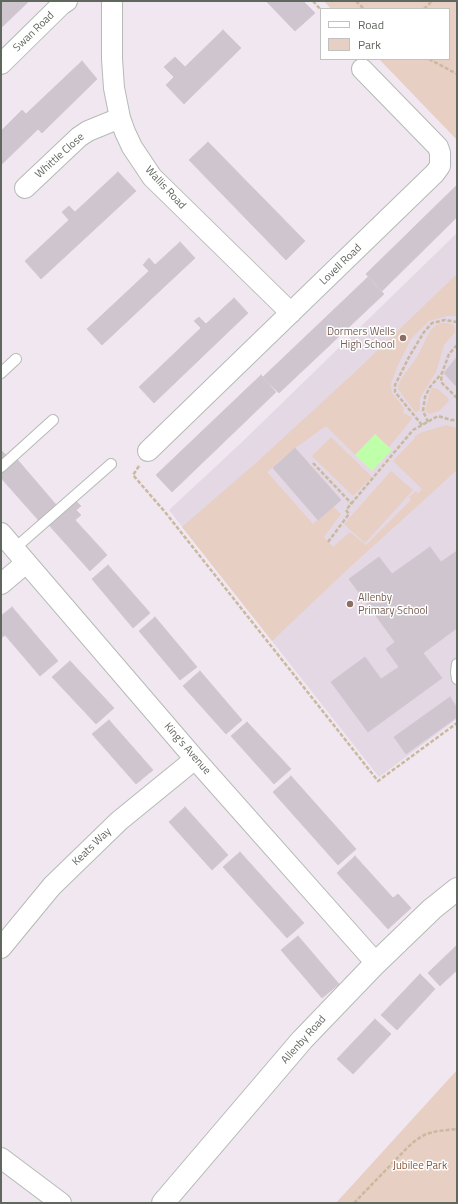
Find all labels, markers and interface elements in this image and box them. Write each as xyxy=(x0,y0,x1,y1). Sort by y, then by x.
legend xyxy=(320,8,450,60)
street label: Swan Road xyxy=(11,9,57,55)
text: Road xyxy=(358,15,384,34)
text: Park xyxy=(358,35,381,54)
street label: Whittle Close xyxy=(33,131,87,181)
street label: Wallis Road xyxy=(142,164,188,212)
street label: Lovell Road xyxy=(317,242,365,288)
place label: Dormers Wells High School xyxy=(327,325,395,351)
marker: Dormers Wells High School xyxy=(398,333,408,343)
place label: Allenby Primary School xyxy=(358,591,428,617)
marker: Allenby Primary School xyxy=(345,599,355,609)
street label: King's Avenue xyxy=(161,720,213,778)
street label: Keats Way xyxy=(70,825,114,869)
street label: Allenby Road xyxy=(279,1013,329,1067)
park label: Jubilee Park xyxy=(393,1159,447,1173)

